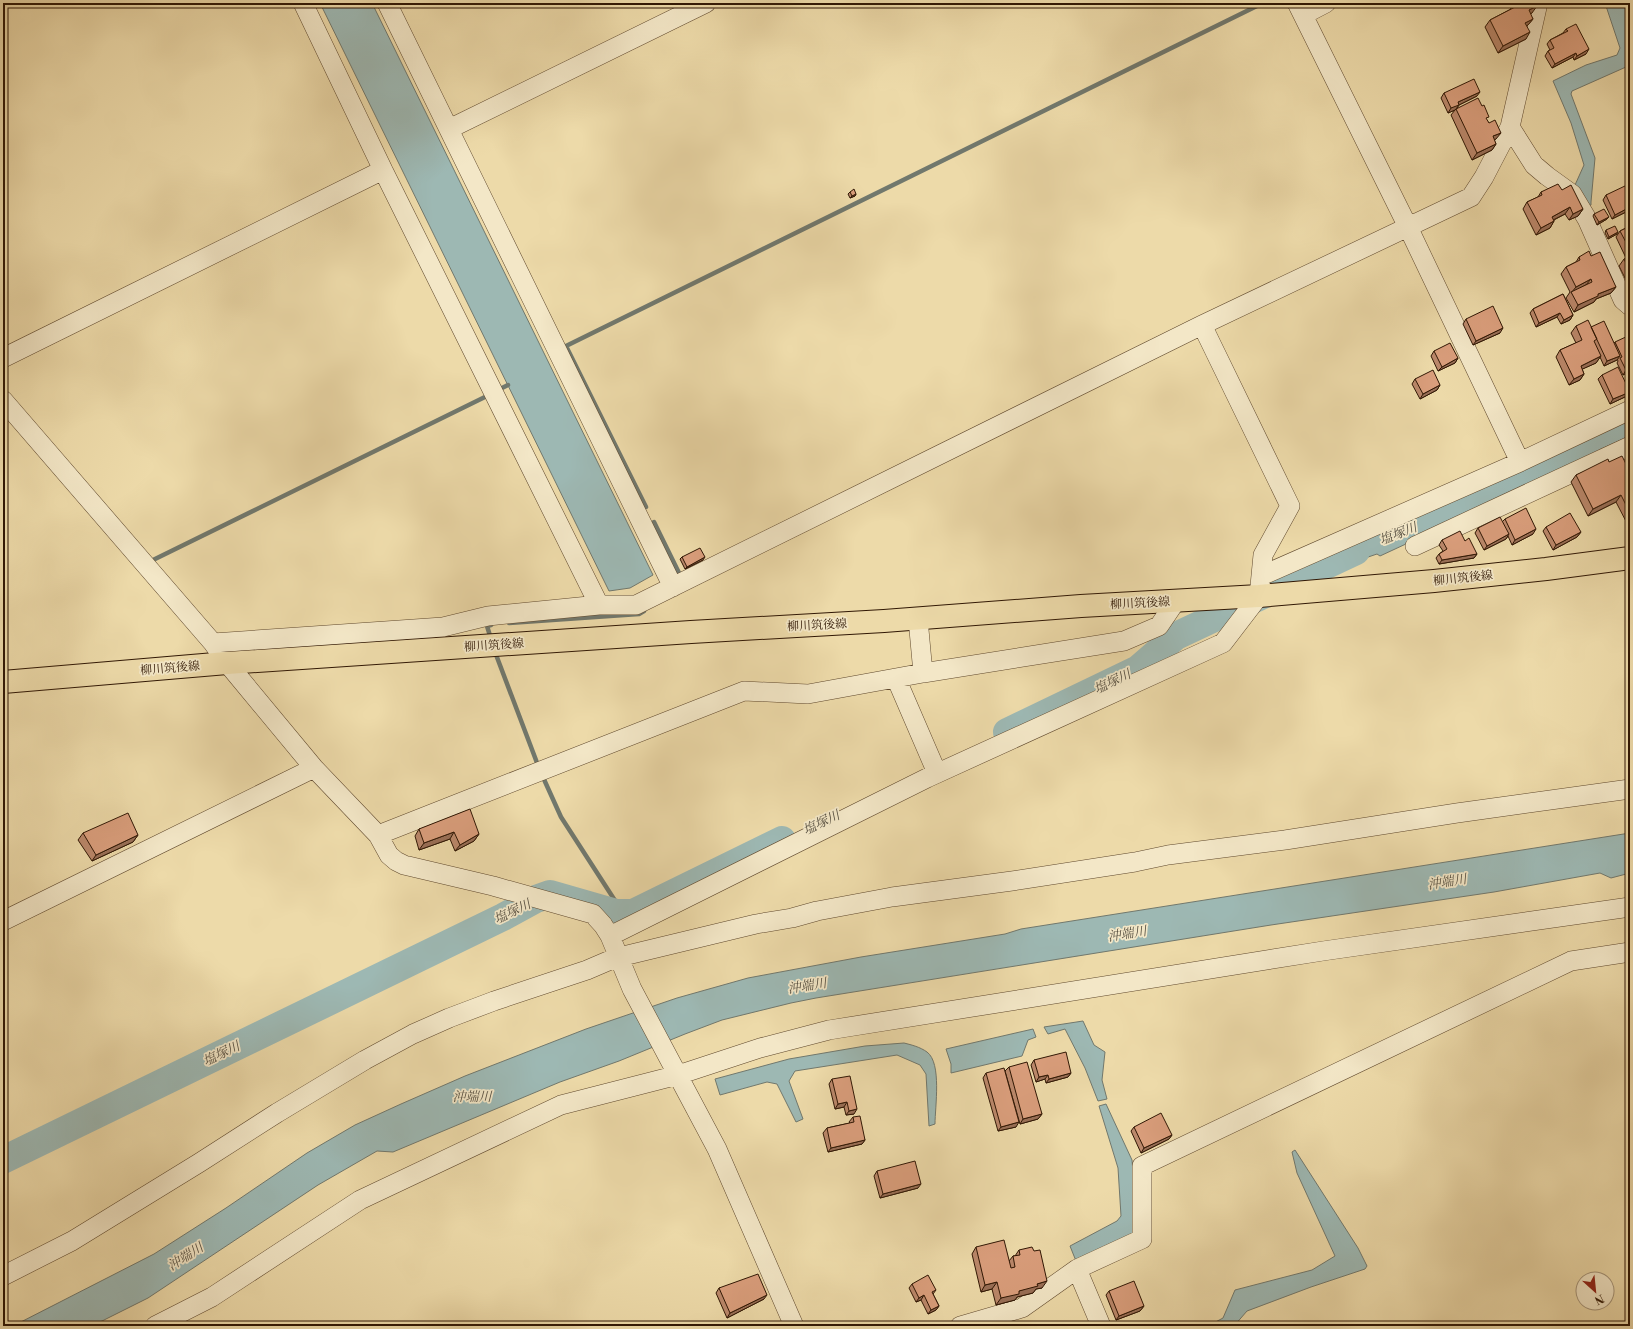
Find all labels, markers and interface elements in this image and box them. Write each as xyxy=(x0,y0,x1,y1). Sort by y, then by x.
water label: 塩塚川 xyxy=(1377,519,1421,548)
street label: 柳川筑後線 xyxy=(1432,568,1494,589)
street label: 柳川筑後線 xyxy=(1110,594,1170,613)
street label: 柳川筑後線 xyxy=(787,616,847,635)
street label: 柳川筑後線 xyxy=(464,636,524,655)
street label: 柳川筑後線 xyxy=(139,658,201,679)
water label: 塩塚川 xyxy=(1091,665,1135,698)
water label: 塩塚川 xyxy=(800,806,844,839)
water label: 沖端川 xyxy=(1427,871,1470,893)
water label: 塩塚川 xyxy=(491,895,535,928)
water label: 沖端川 xyxy=(1107,923,1150,945)
water label: 沖端川 xyxy=(787,975,830,997)
water label: 塩塚川 xyxy=(200,1037,244,1070)
water label: 沖端川 xyxy=(452,1089,493,1105)
water label: 沖端川 xyxy=(165,1238,208,1274)
north arrow xyxy=(1575,1271,1615,1311)
text: N xyxy=(1592,1291,1606,1307)

